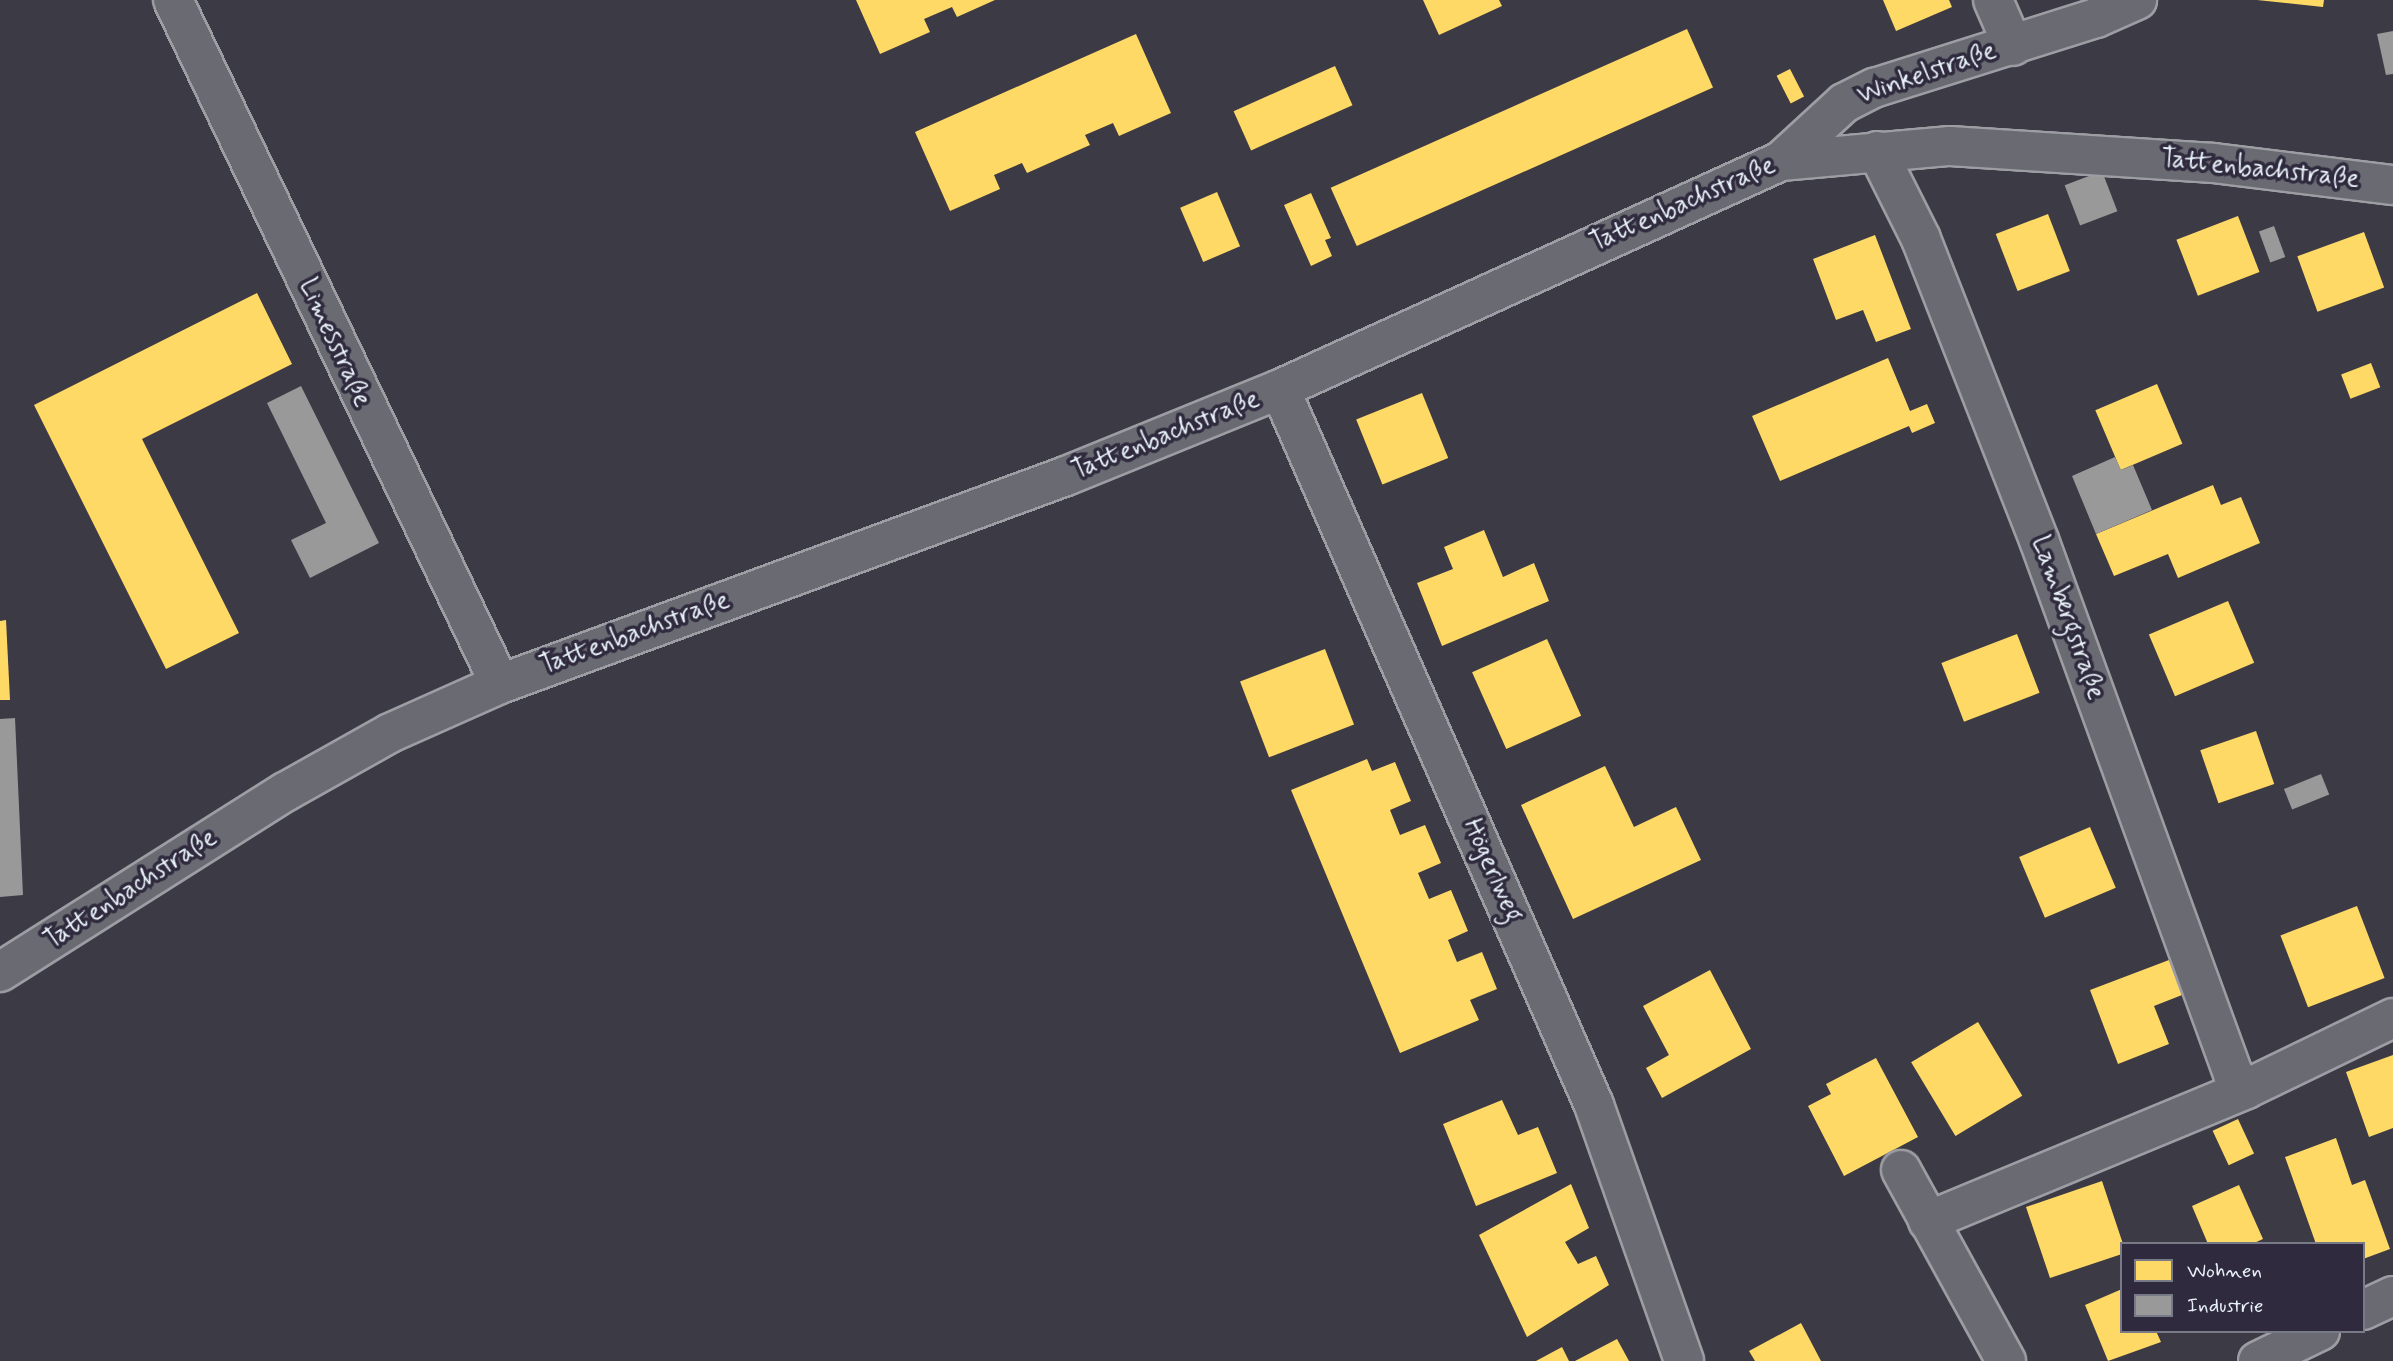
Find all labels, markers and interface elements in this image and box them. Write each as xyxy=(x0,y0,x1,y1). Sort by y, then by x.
street label: Winkelstraße xyxy=(1854,36,2000,112)
street label: Tattenbachstraße xyxy=(2159,144,2361,196)
street label: Tattenbachstraße xyxy=(1586,150,1780,260)
street label: Limesstraße xyxy=(291,274,377,412)
street label: Tattenbachstraße xyxy=(1068,384,1264,488)
street label: Lambergstraße xyxy=(2023,532,2111,704)
street label: Tattenbachstraße xyxy=(536,585,734,683)
street label: Högerlweg xyxy=(1455,814,1529,928)
street label: Tattenbachstraße xyxy=(39,823,223,957)
legend xyxy=(2120,1242,2365,1333)
text: Wohnen xyxy=(2187,1257,2262,1285)
text: Industrie xyxy=(2187,1292,2263,1320)

